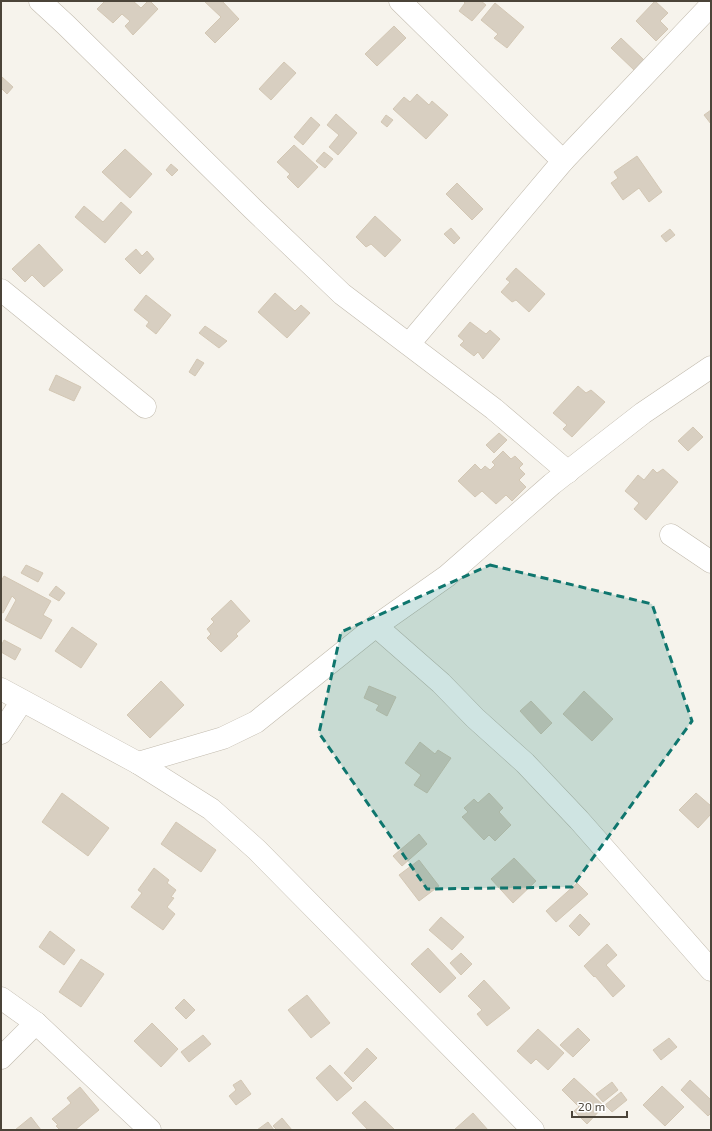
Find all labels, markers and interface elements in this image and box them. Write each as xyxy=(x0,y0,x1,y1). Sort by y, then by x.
scale bar xyxy=(572,1093,627,1119)
text: 20 m xyxy=(578,1099,605,1113)

